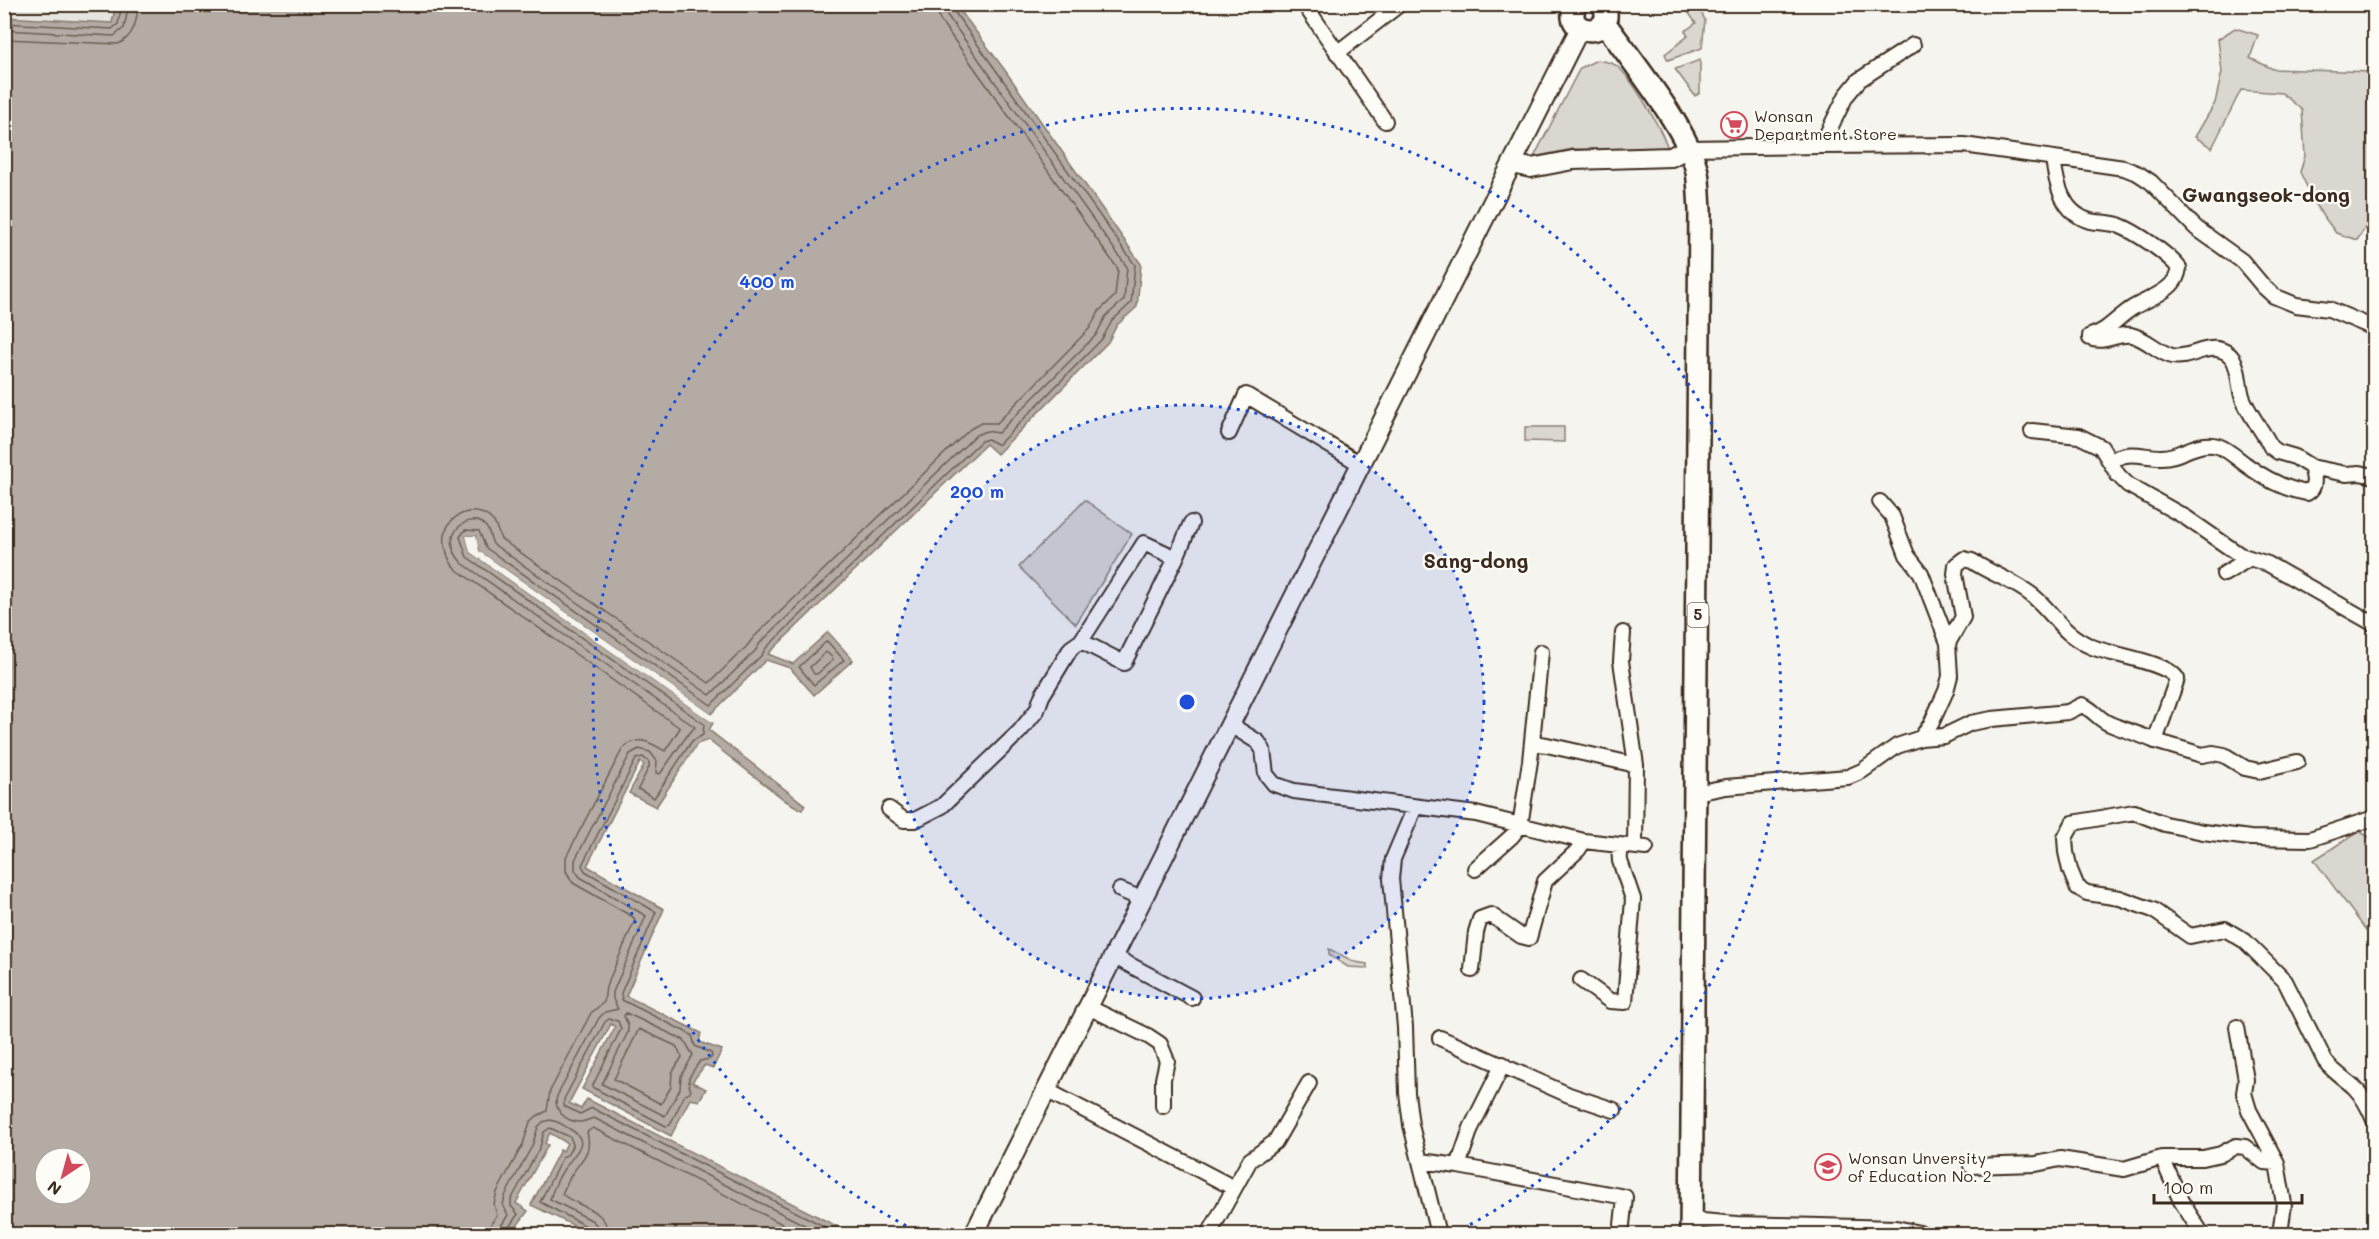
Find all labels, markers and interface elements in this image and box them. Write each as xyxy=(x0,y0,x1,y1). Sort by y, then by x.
place label: Wonsan Department Store xyxy=(1754,105,1897,144)
supermarket icon: Wonsan Department Store xyxy=(1719,110,1749,140)
district label: Gwangseok-dong xyxy=(2182,181,2350,207)
text: 400 m xyxy=(739,269,795,293)
text: 200 m xyxy=(950,479,1004,503)
district label: Sang-dong xyxy=(1424,547,1528,573)
road number: 5 xyxy=(1688,603,1708,627)
centre of rings xyxy=(1177,692,1197,712)
north arrow xyxy=(33,1146,93,1206)
place label: Wonsan Unversity of Education No. 2 xyxy=(1848,1147,1992,1186)
school or university icon: Wonsan Unversity of Education No. 2 xyxy=(1813,1152,1843,1182)
scale bar xyxy=(2154,1167,2302,1205)
text: 100 m xyxy=(2163,1175,2213,1199)
text: N xyxy=(43,1176,65,1201)

